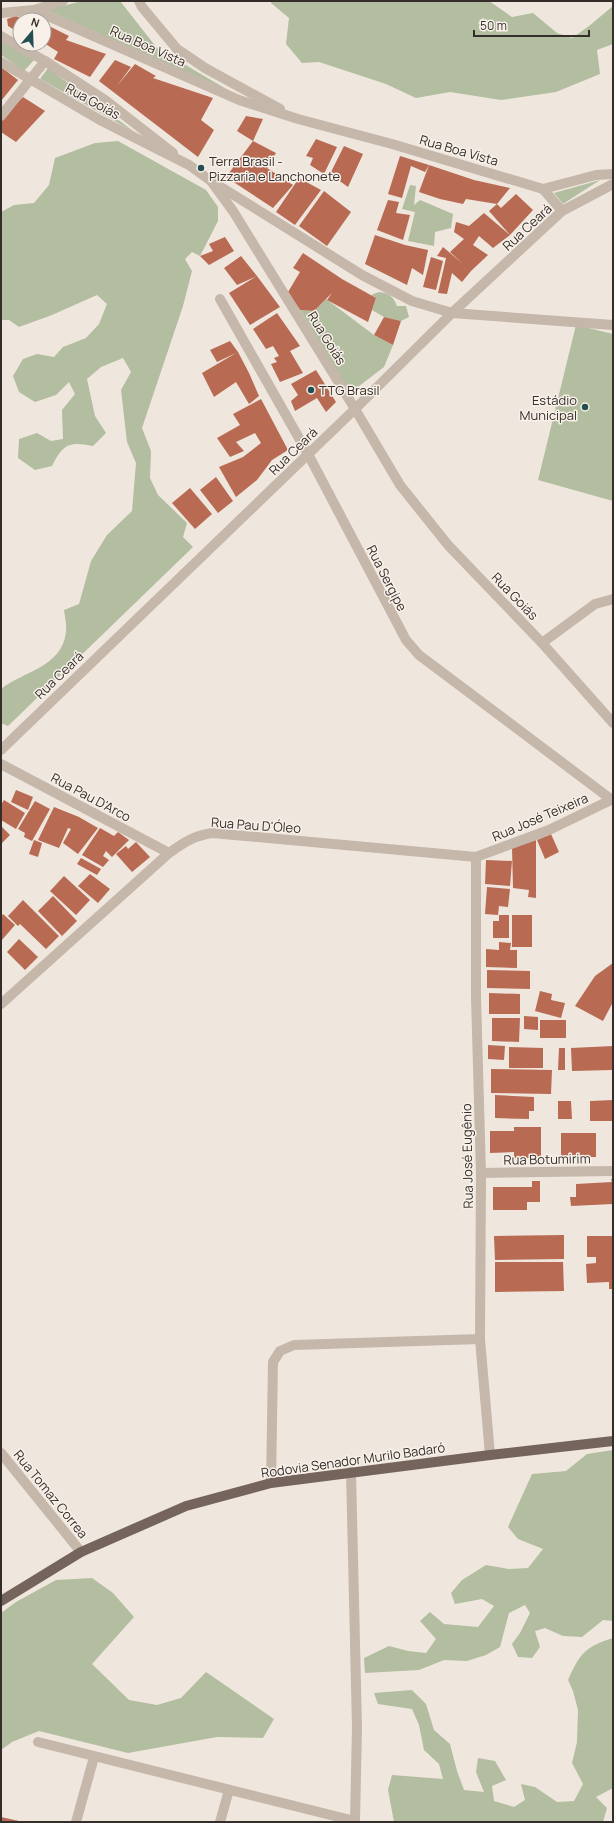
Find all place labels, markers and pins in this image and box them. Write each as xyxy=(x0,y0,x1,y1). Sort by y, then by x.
place label: Terra Brasil - Pizzaria e Lanchonete xyxy=(209,152,341,185)
marker: Terra Brasil - Pizzaria e Lanchonete xyxy=(196,163,206,173)
place label: TTG Brasil xyxy=(319,381,380,399)
marker: TTG Brasil xyxy=(306,385,316,395)
place label: Estádio Municipal xyxy=(520,391,577,424)
marker: Estádio Municipal xyxy=(580,402,590,412)

